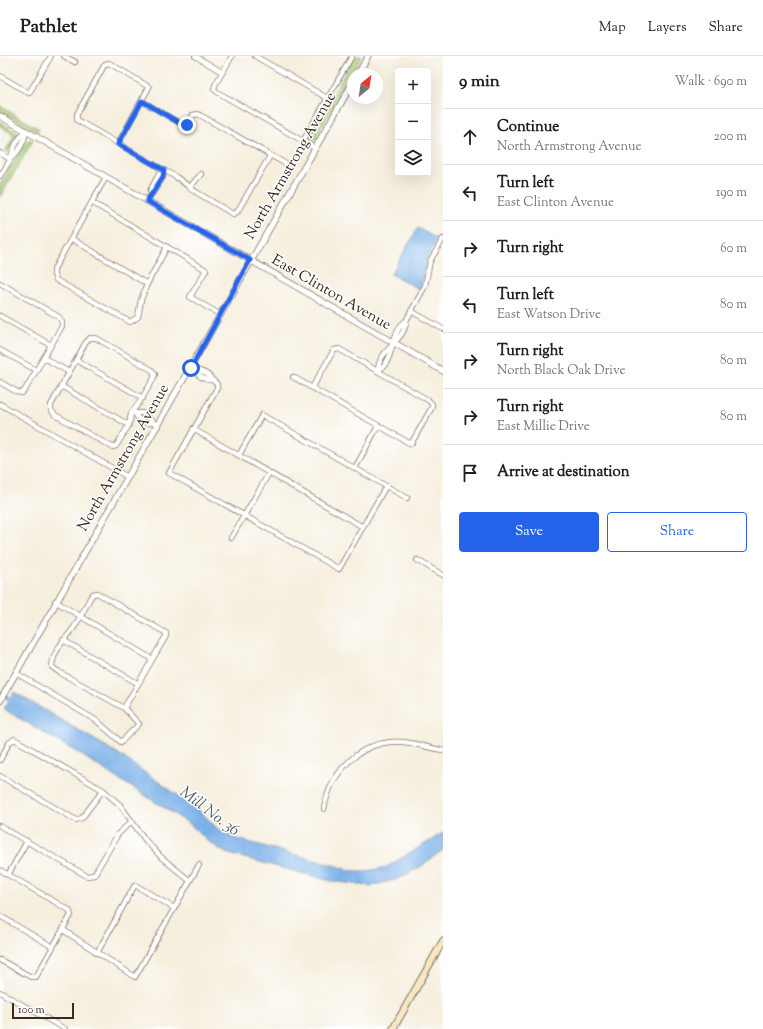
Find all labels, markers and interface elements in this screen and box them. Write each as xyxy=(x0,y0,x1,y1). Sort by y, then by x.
text: Pathlet xyxy=(20,14,77,41)
text: Map xyxy=(599,18,626,38)
text: Layers xyxy=(648,18,686,38)
text: Share xyxy=(708,18,743,38)
north arrow xyxy=(347,68,383,104)
map controls xyxy=(395,68,431,176)
button: + xyxy=(395,68,431,104)
text: 9 min xyxy=(459,70,500,94)
text: Walk · 690 m xyxy=(674,73,747,91)
street label: North Armstrong Avenue xyxy=(240,89,342,243)
button: − xyxy=(395,104,431,140)
route end xyxy=(178,116,196,134)
text: Continue xyxy=(497,117,559,138)
icon: ahead xyxy=(459,126,481,148)
text: 200 m xyxy=(714,128,747,146)
text: North Armstrong Avenue xyxy=(497,138,642,156)
button: layers xyxy=(395,140,431,176)
text: Turn left xyxy=(497,173,554,194)
icon: left xyxy=(459,182,481,204)
text: 190 m xyxy=(716,184,747,202)
text: East Clinton Avenue xyxy=(497,194,614,212)
icon: right xyxy=(459,238,481,260)
text: Turn right xyxy=(497,238,563,259)
text: 60 m xyxy=(720,240,747,258)
street label: East Clinton Avenue xyxy=(267,250,395,336)
text: Turn left xyxy=(497,285,554,306)
icon: left xyxy=(459,294,481,316)
text: 80 m xyxy=(720,296,747,314)
text: East Watson Drive xyxy=(497,306,601,324)
text: Turn right xyxy=(497,341,563,362)
icon: right xyxy=(459,350,481,372)
text: 80 m xyxy=(720,352,747,370)
route start xyxy=(182,359,200,377)
text: North Black Oak Drive xyxy=(497,362,625,380)
street label: North Armstrong Avenue xyxy=(73,381,175,535)
text: Turn right xyxy=(497,397,563,418)
icon: right xyxy=(459,406,481,428)
text: 80 m xyxy=(720,408,747,426)
text: East Millie Drive xyxy=(497,418,590,436)
icon: arrive xyxy=(459,462,481,484)
text: Arrive at destination xyxy=(497,462,630,483)
button: Save xyxy=(459,512,599,552)
button: Share xyxy=(607,512,747,552)
water label: Mill No. 36 xyxy=(174,782,244,842)
scale bar xyxy=(12,1001,74,1020)
text: 100 m xyxy=(18,1002,45,1018)

